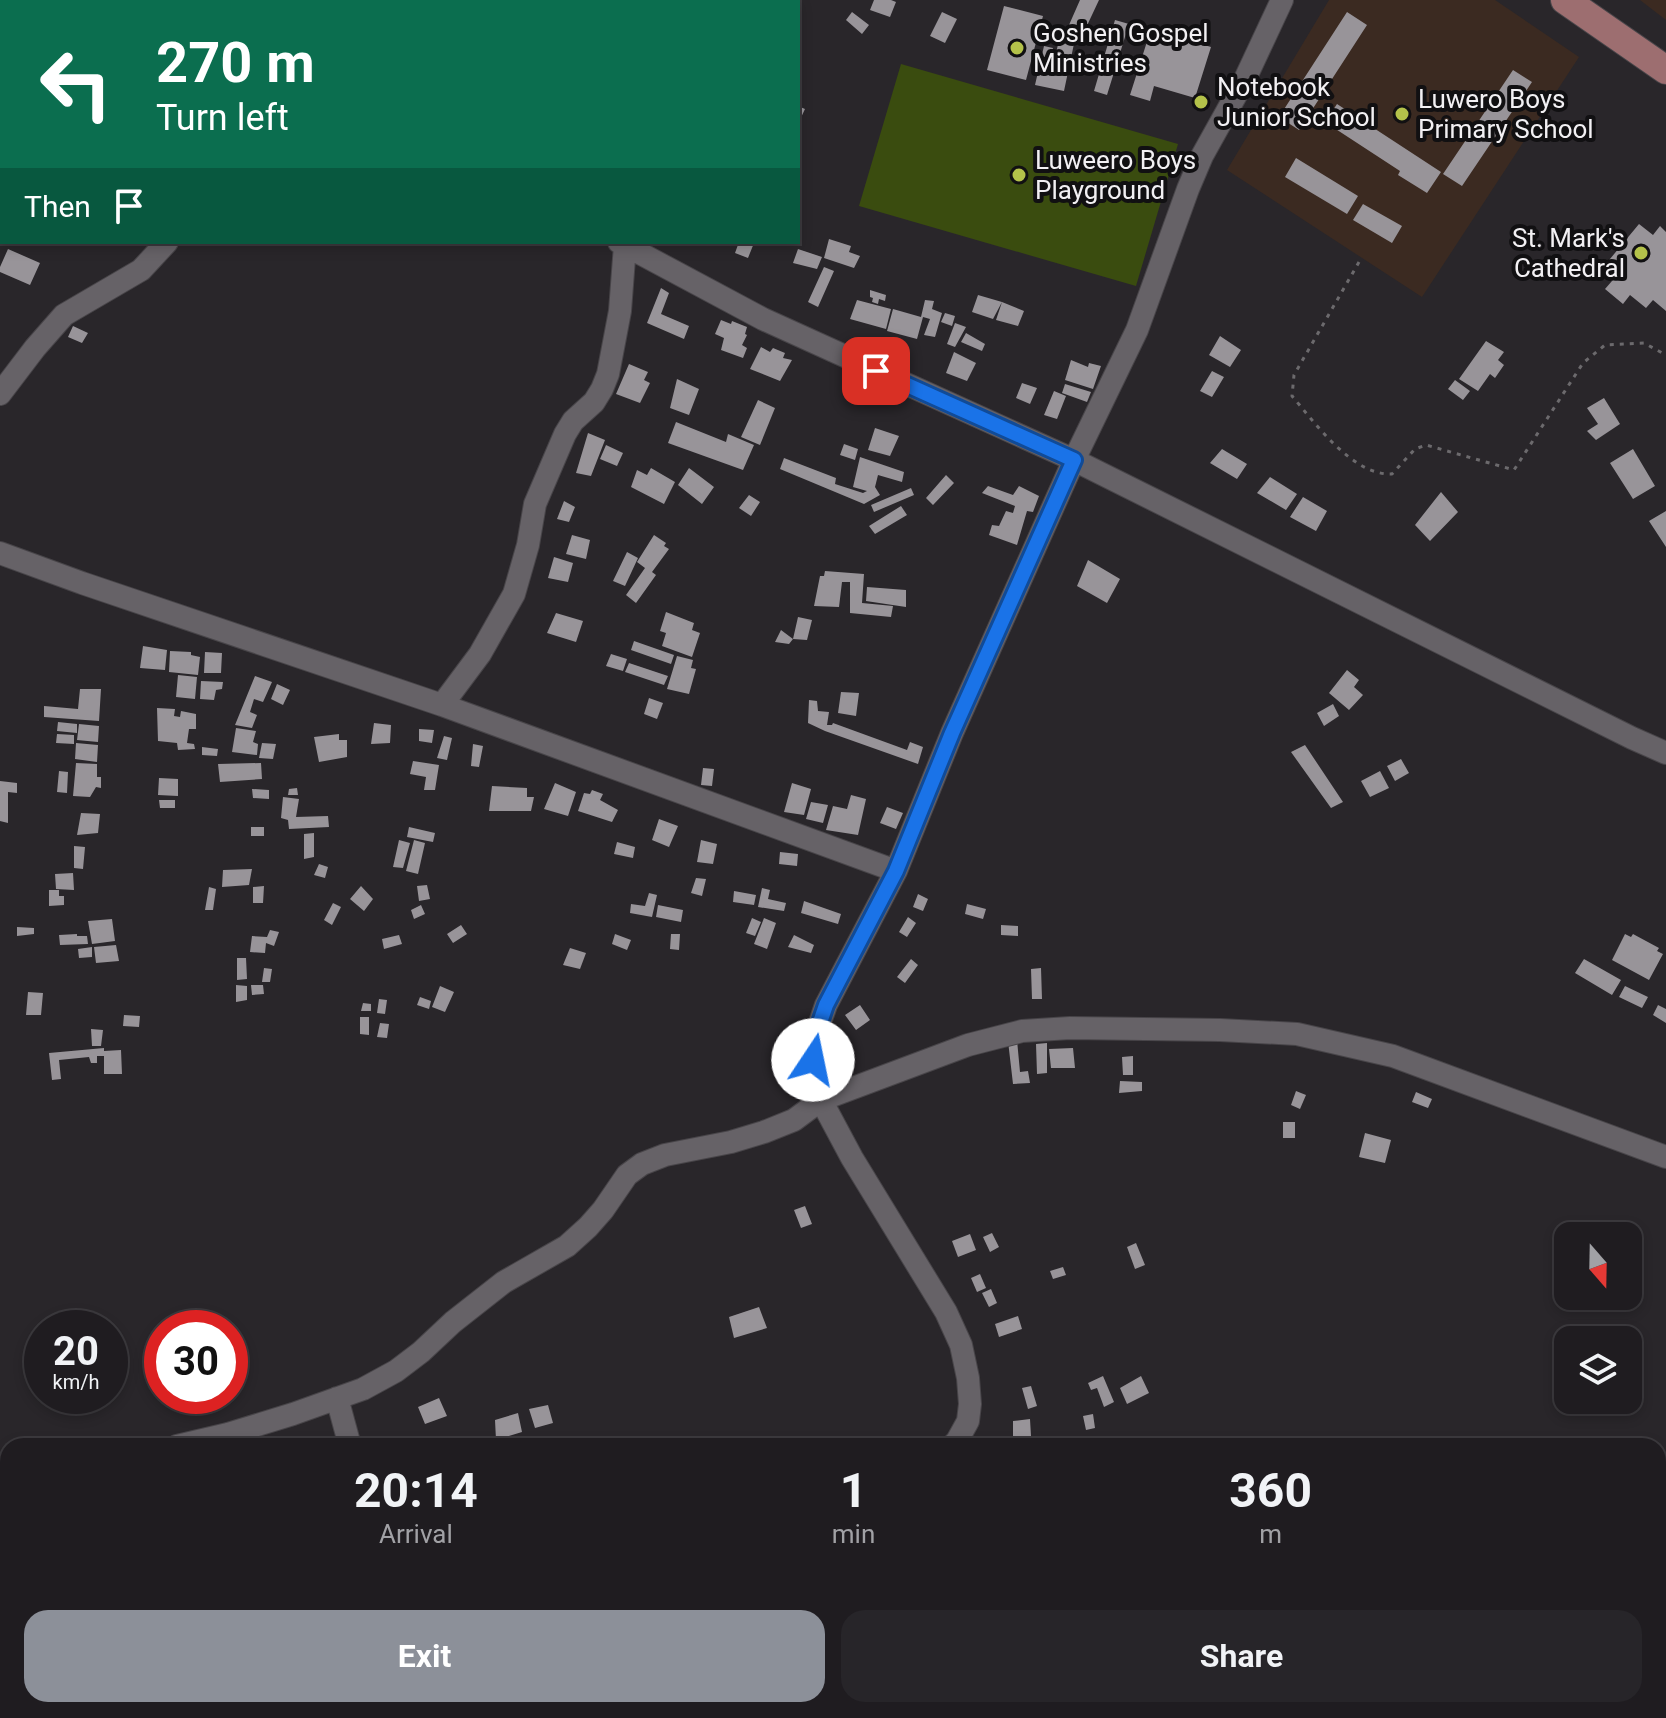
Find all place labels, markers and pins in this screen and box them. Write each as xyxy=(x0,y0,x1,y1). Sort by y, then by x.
place label: Goshen Gospel Ministries xyxy=(1033,18,1209,78)
marker: Goshen Gospel Ministries xyxy=(1008,39,1026,57)
place label: Notebook Junior School xyxy=(1217,72,1376,132)
place label: Luwero Boys Primary School xyxy=(1418,84,1594,144)
marker: Notebook Junior School xyxy=(1192,93,1210,111)
marker: Luwero Boys Primary School xyxy=(1393,105,1411,123)
place label: Luweero Boys Playground xyxy=(1035,145,1196,205)
marker: Luweero Boys Playground xyxy=(1010,166,1028,184)
place label: St. Mark's Cathedral xyxy=(1512,223,1625,283)
marker: St. Mark's Cathedral xyxy=(1632,244,1650,262)
pin xyxy=(842,337,910,405)

